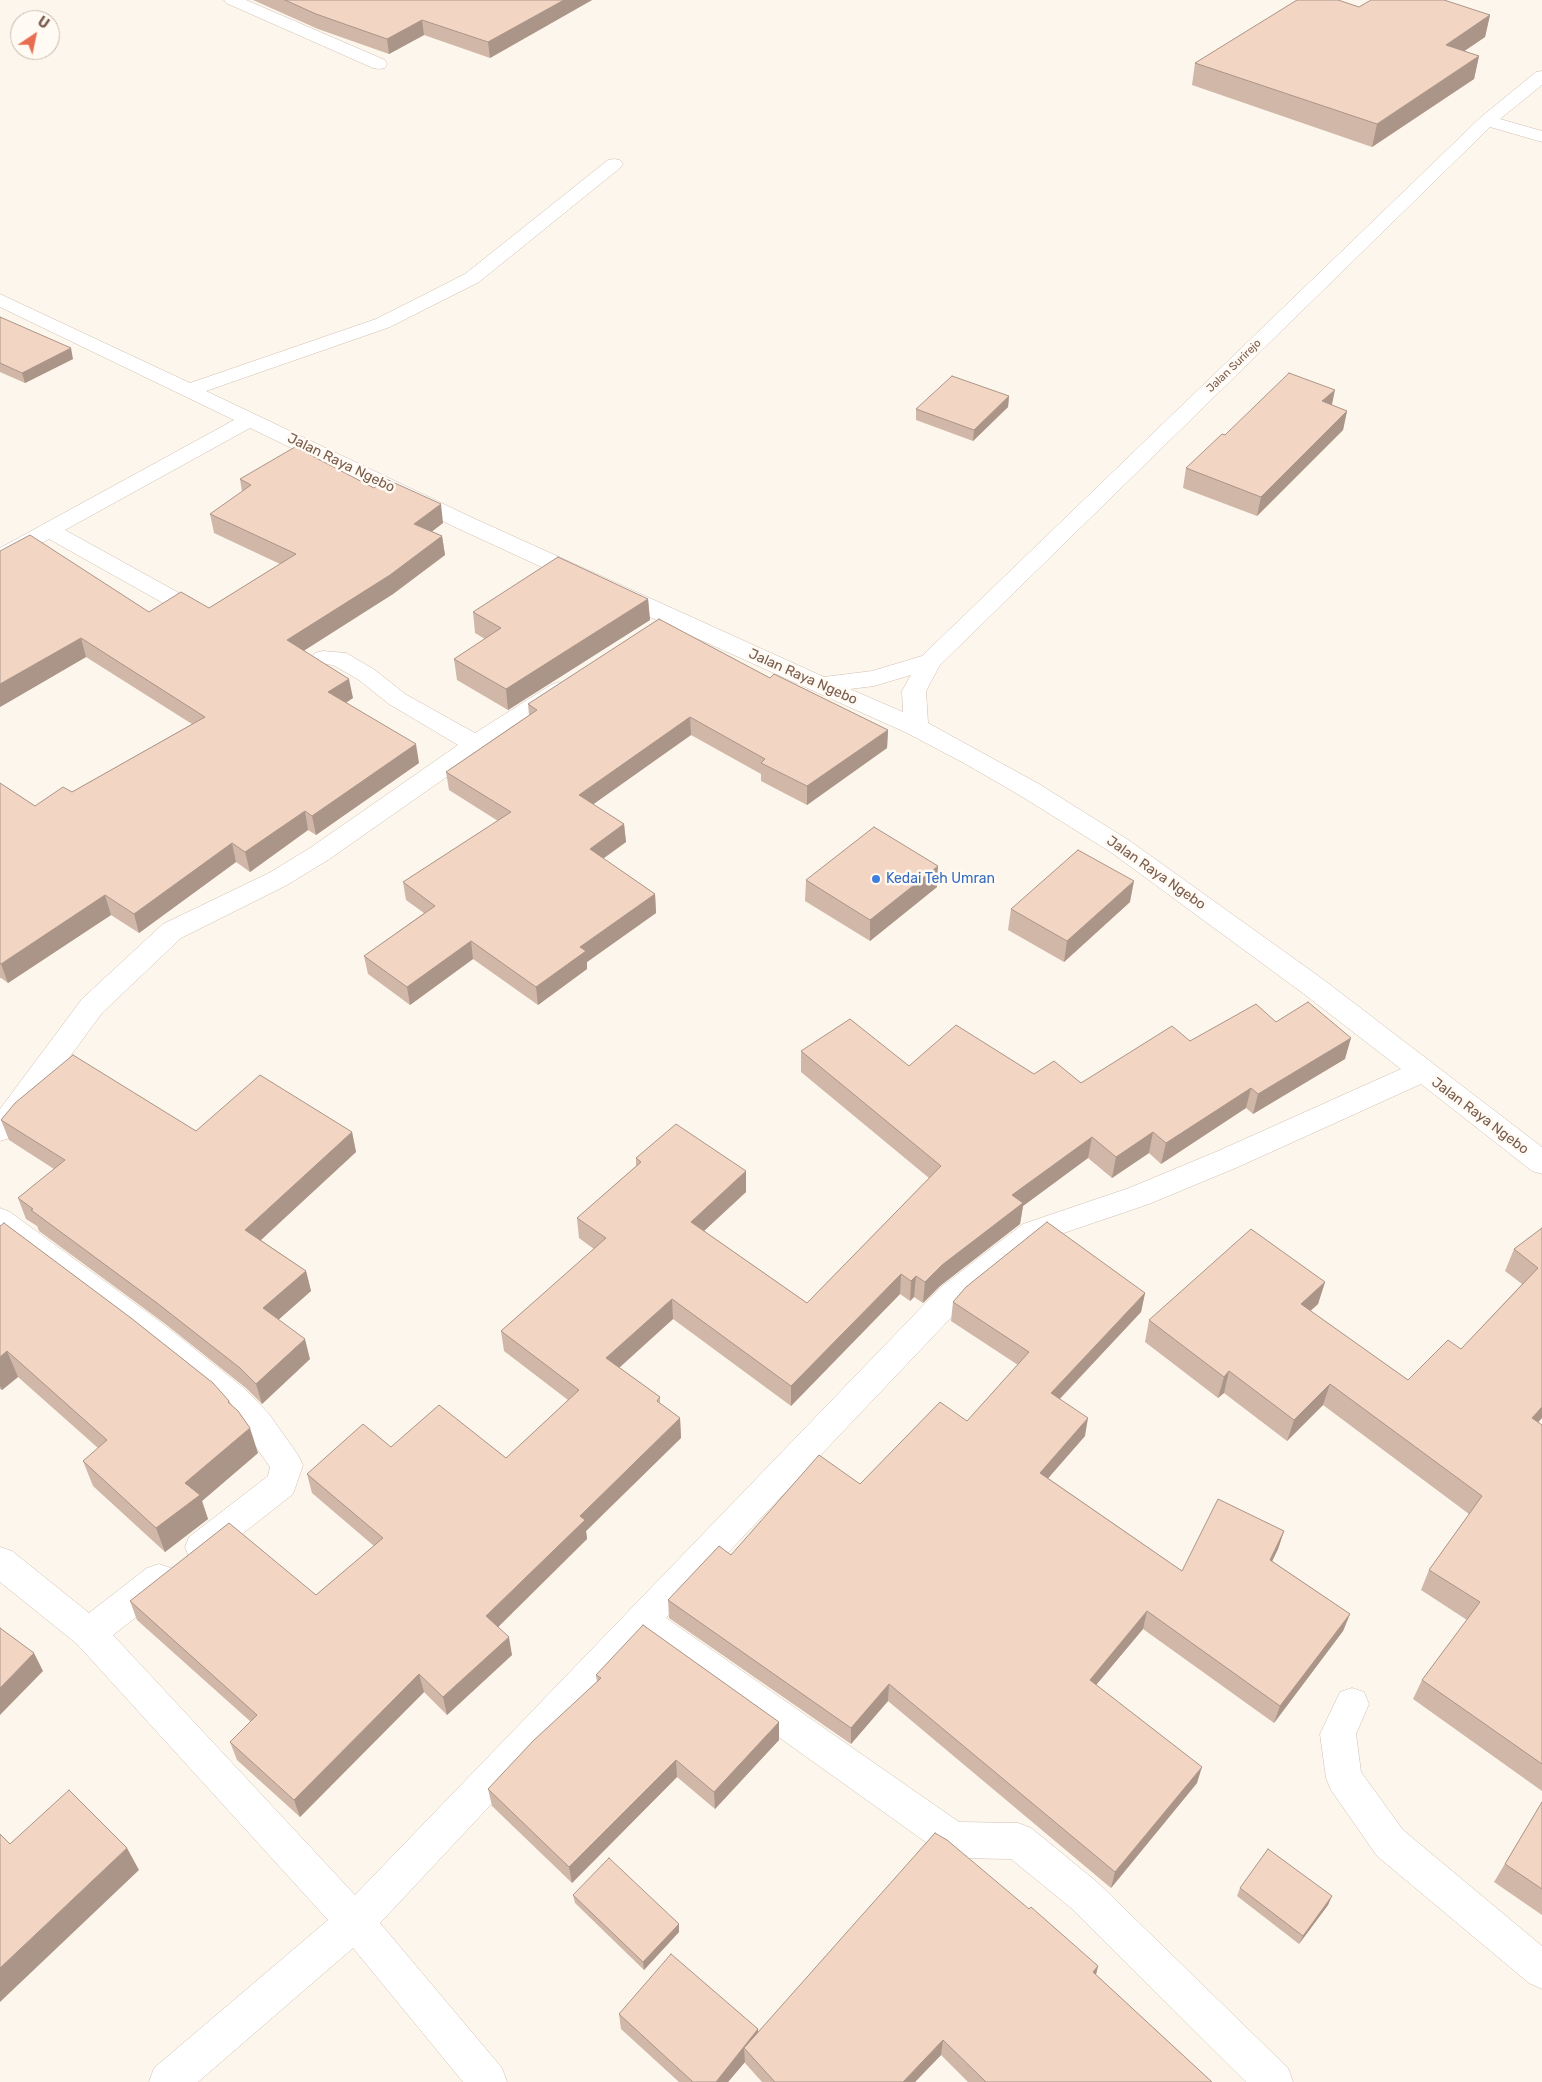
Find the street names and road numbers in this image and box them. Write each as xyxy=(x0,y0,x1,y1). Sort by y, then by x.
street label: Jalan Surirejo xyxy=(1204,337,1264,395)
street label: Jalan Raya Ngebo xyxy=(285,430,397,496)
street label: Jalan Raya Ngebo xyxy=(746,645,860,709)
street label: Jalan Raya Ngebo xyxy=(1103,832,1209,914)
street label: Jalan Raya Ngebo xyxy=(1428,1074,1532,1158)

